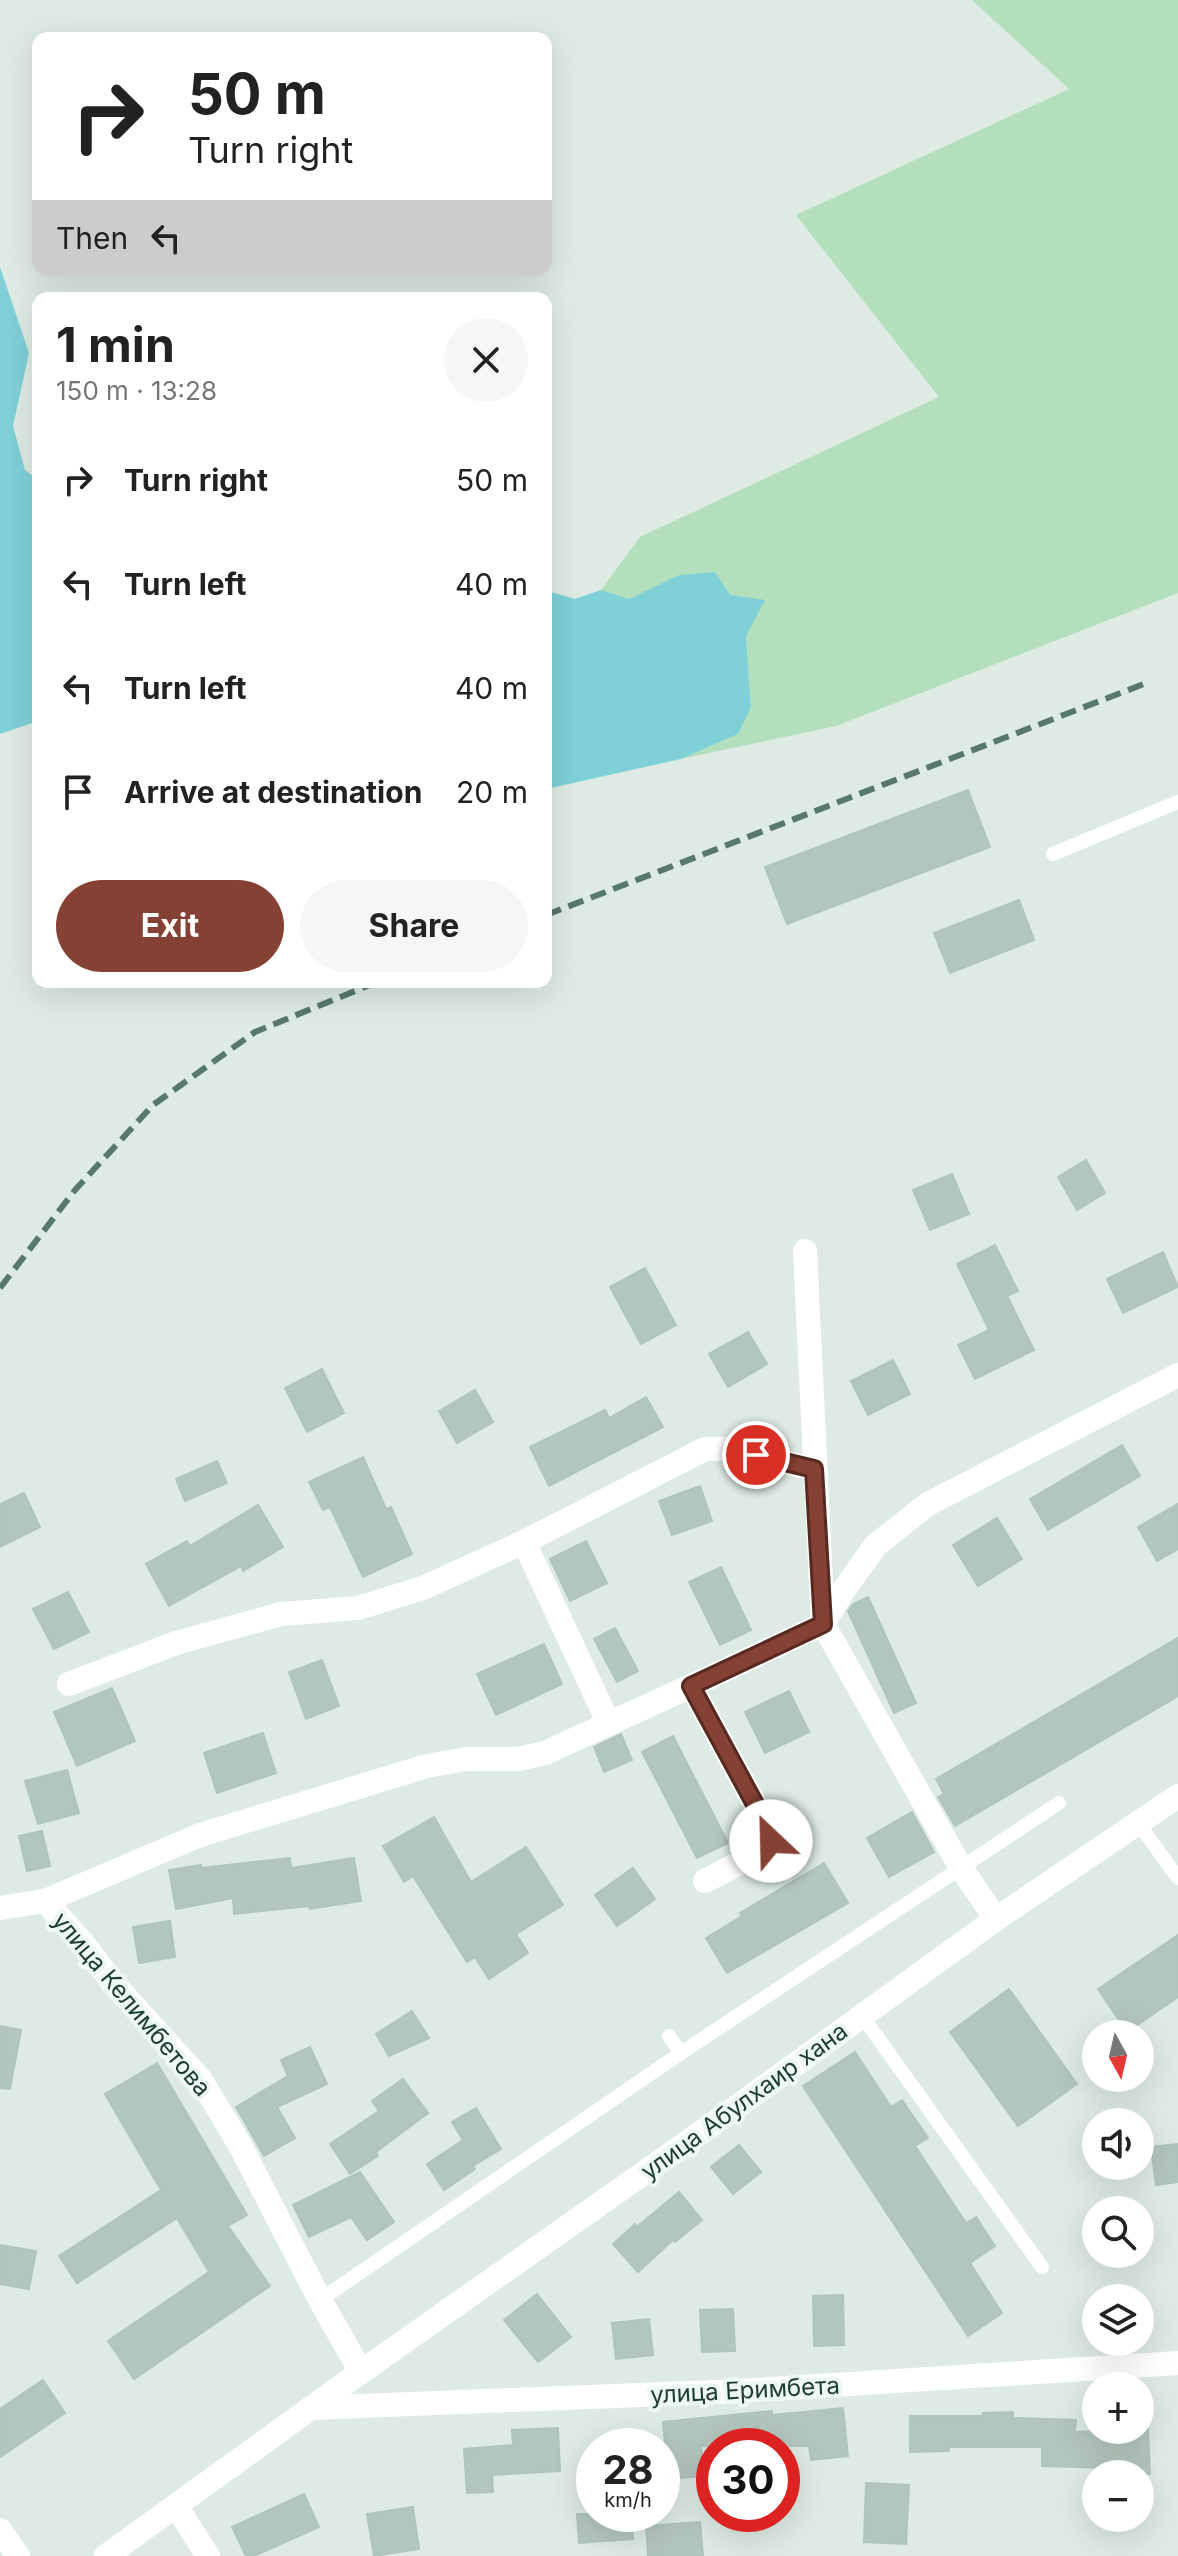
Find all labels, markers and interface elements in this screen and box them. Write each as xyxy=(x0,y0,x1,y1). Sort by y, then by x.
text: 50 m xyxy=(188,60,326,128)
icon: right xyxy=(56,64,160,168)
text: Turn right xyxy=(188,128,353,172)
icon: left xyxy=(144,216,188,260)
text: Then xyxy=(56,220,128,256)
text: 1 min xyxy=(56,315,175,374)
button: close xyxy=(444,318,528,402)
text: 150 m · 13:28 xyxy=(56,375,217,406)
icon: right xyxy=(56,458,100,502)
text: Turn right xyxy=(124,462,268,498)
text: 50 m xyxy=(456,462,528,498)
icon: left xyxy=(56,562,100,606)
text: Turn left xyxy=(124,566,246,602)
text: 40 m xyxy=(455,566,528,602)
icon: left xyxy=(56,666,100,710)
text: Turn left xyxy=(124,670,246,706)
text: 40 m xyxy=(455,670,528,706)
icon: arrive xyxy=(56,770,100,814)
text: Arrive at destination xyxy=(124,774,422,810)
text: 20 m xyxy=(456,774,528,810)
button: Exit xyxy=(56,880,284,972)
button: Share xyxy=(300,880,528,972)
pin xyxy=(722,1421,790,1489)
icon: arrive xyxy=(734,1433,778,1477)
position arrow xyxy=(729,1799,813,1883)
street label: улица Келимбетова xyxy=(47,1906,217,2102)
street label: улица Абулхаир хана xyxy=(635,2016,853,2186)
north arrow xyxy=(1082,2020,1154,2092)
map controls xyxy=(1082,2020,1154,2532)
button: sound xyxy=(1082,2108,1154,2180)
button: search xyxy=(1082,2196,1154,2268)
button: layers xyxy=(1082,2284,1154,2356)
street label: улица Еримбета xyxy=(650,2371,840,2409)
button: + xyxy=(1082,2372,1154,2444)
speed limit sign: 30 xyxy=(696,2428,800,2532)
text: 28 xyxy=(602,2445,654,2494)
button: − xyxy=(1082,2460,1154,2532)
text: km/h xyxy=(604,2488,652,2512)

